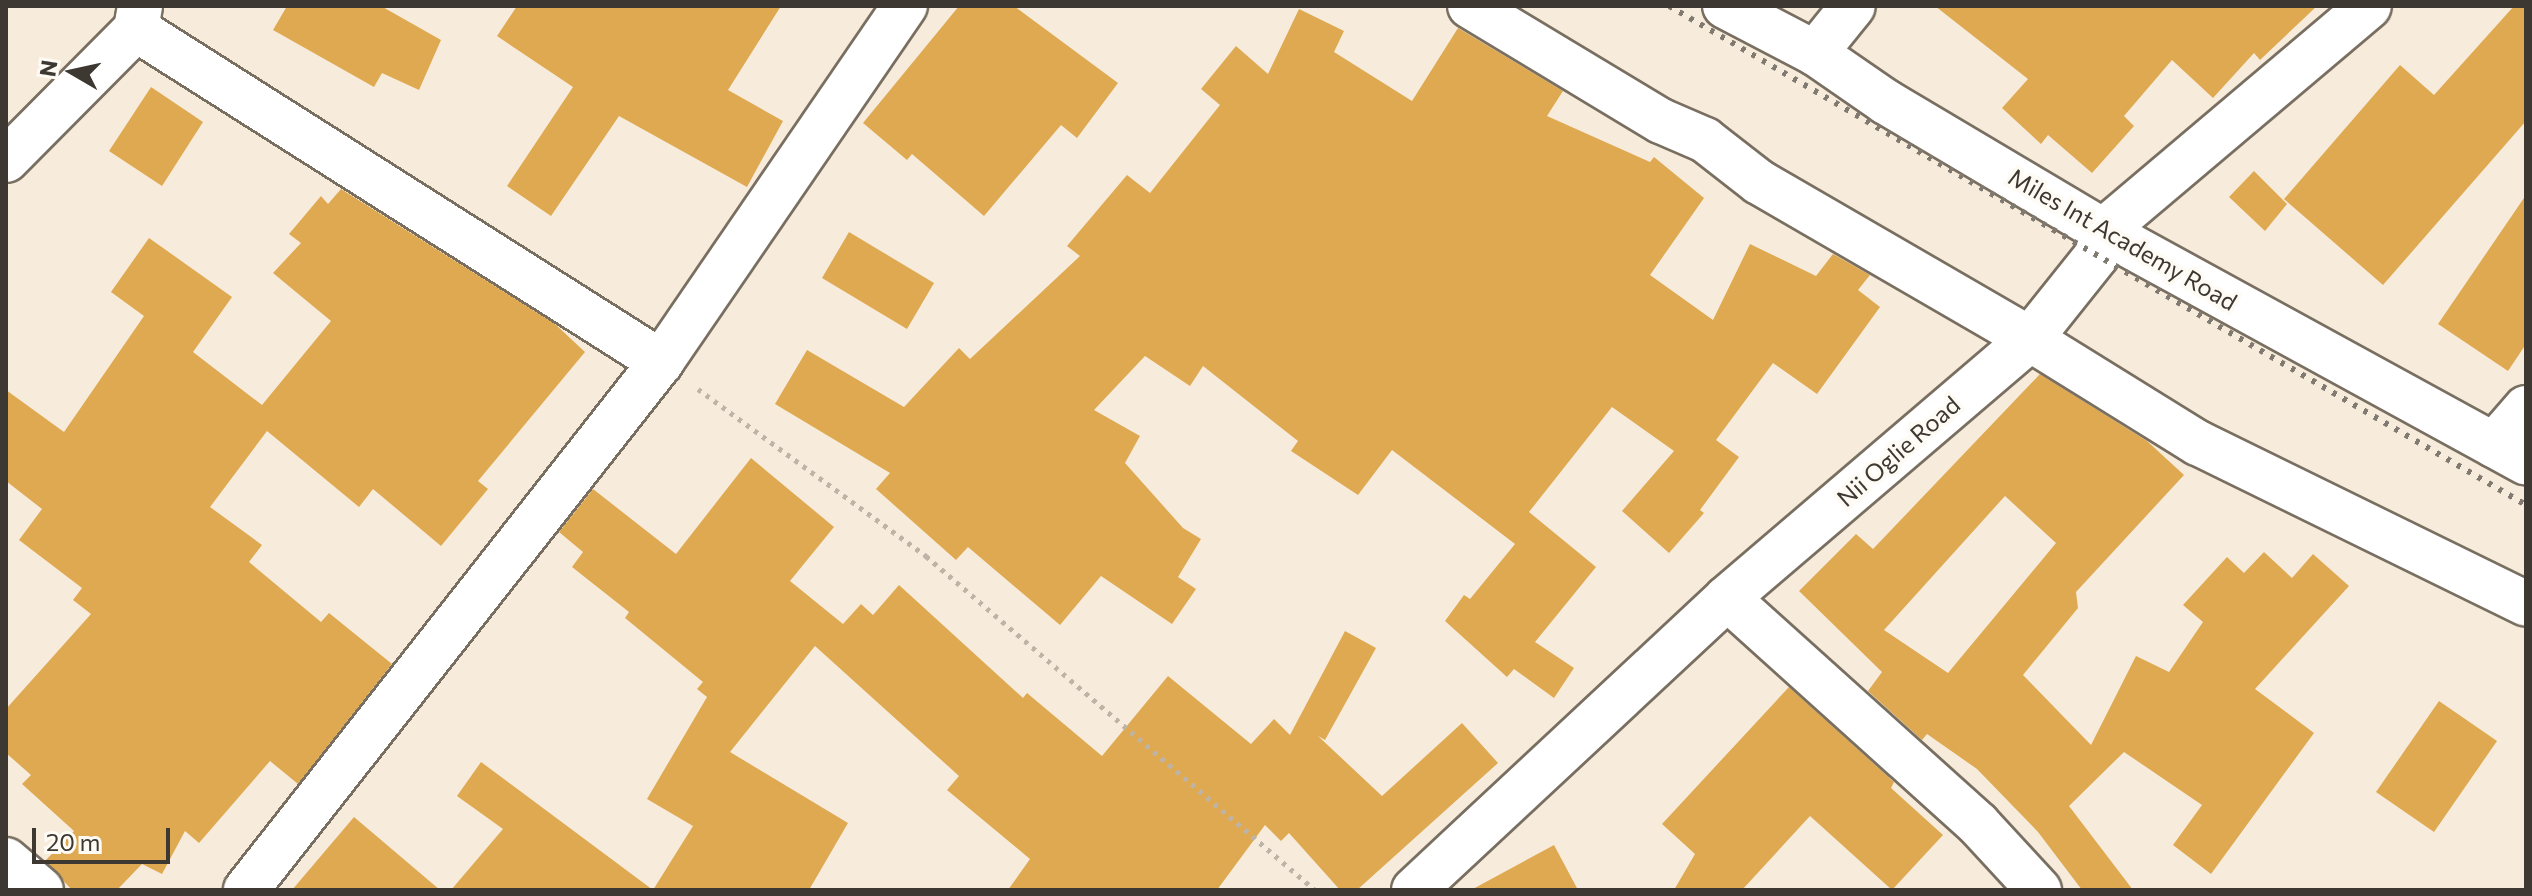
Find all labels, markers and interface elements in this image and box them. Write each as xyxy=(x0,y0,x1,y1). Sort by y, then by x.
north arrow xyxy=(32,32,112,112)
text: N xyxy=(33,58,62,78)
street label: Miles Int Academy Road xyxy=(2004,162,2242,316)
street label: Nii Oglie Road xyxy=(1831,390,1965,512)
scale bar xyxy=(36,812,174,862)
text: 20 m xyxy=(46,827,100,856)

